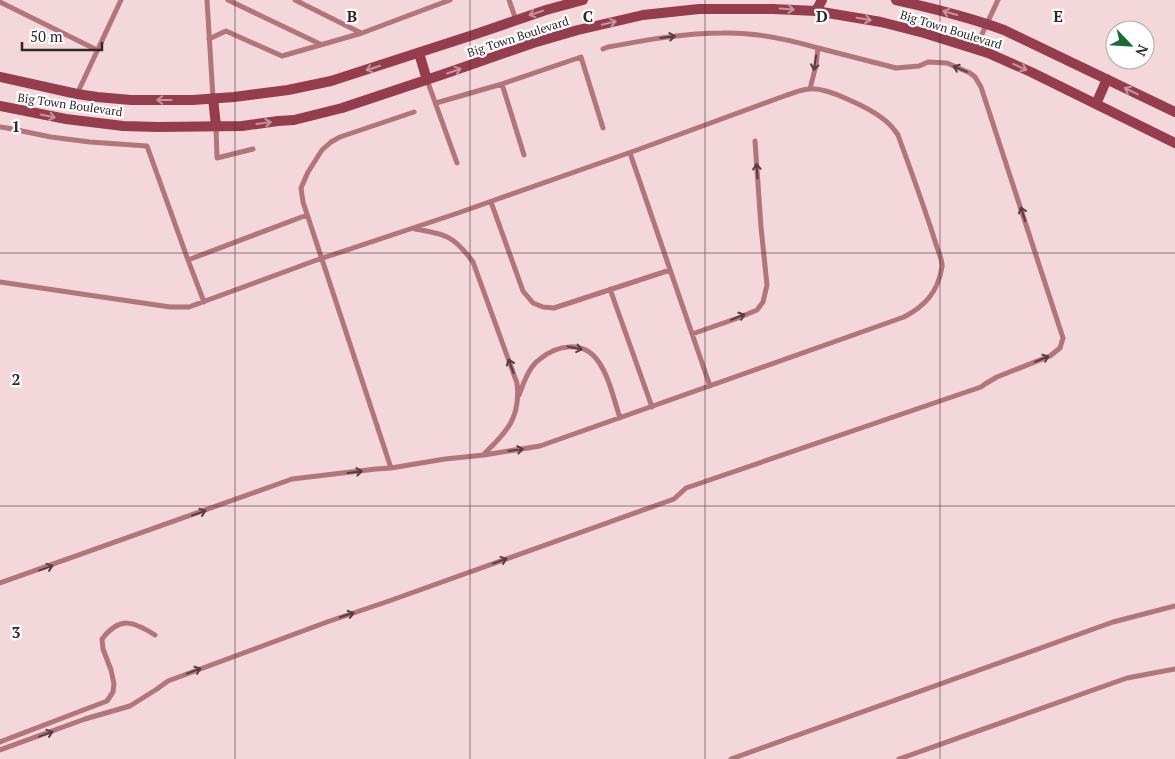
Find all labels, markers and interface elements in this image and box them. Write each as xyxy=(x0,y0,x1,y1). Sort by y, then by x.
text: B xyxy=(347,5,357,27)
text: C xyxy=(583,5,593,27)
one-way arrow xyxy=(779,5,795,14)
text: D xyxy=(816,5,828,27)
text: E xyxy=(1053,5,1063,27)
street label: Big Town Boulevard xyxy=(898,7,1004,52)
one-way arrow xyxy=(942,8,958,18)
one-way arrow xyxy=(529,9,545,19)
street label: Big Town Boulevard xyxy=(465,13,571,60)
one-way arrow xyxy=(856,15,872,25)
one-way arrow xyxy=(601,18,617,27)
scale bar xyxy=(22,20,102,52)
north arrow xyxy=(1105,20,1155,70)
text: 50 m xyxy=(30,26,63,46)
one-way arrow xyxy=(660,32,676,42)
text: N xyxy=(1131,42,1153,60)
one-way arrow xyxy=(810,55,820,71)
one-way arrow xyxy=(365,63,381,73)
one-way arrow xyxy=(953,63,968,72)
one-way arrow xyxy=(1012,63,1027,73)
one-way arrow xyxy=(446,65,462,75)
one-way arrow xyxy=(1124,85,1139,95)
street label: Big Town Boulevard xyxy=(17,90,124,119)
one-way arrow xyxy=(156,95,172,104)
one-way arrow xyxy=(39,111,55,121)
text: 1 xyxy=(11,115,21,137)
one-way arrow xyxy=(256,117,272,127)
one-way arrow xyxy=(752,163,761,179)
one-way arrow xyxy=(1017,206,1027,222)
one-way arrow xyxy=(730,312,745,322)
one-way arrow xyxy=(566,344,582,354)
one-way arrow xyxy=(1034,354,1049,364)
one-way arrow xyxy=(506,359,515,374)
text: 2 xyxy=(11,368,21,390)
one-way arrow xyxy=(508,445,524,455)
one-way arrow xyxy=(347,467,363,477)
one-way arrow xyxy=(191,508,206,517)
one-way arrow xyxy=(492,556,507,565)
one-way arrow xyxy=(38,562,54,572)
one-way arrow xyxy=(338,610,354,619)
text: 3 xyxy=(11,621,21,643)
one-way arrow xyxy=(186,666,201,675)
one-way arrow xyxy=(38,728,53,738)

